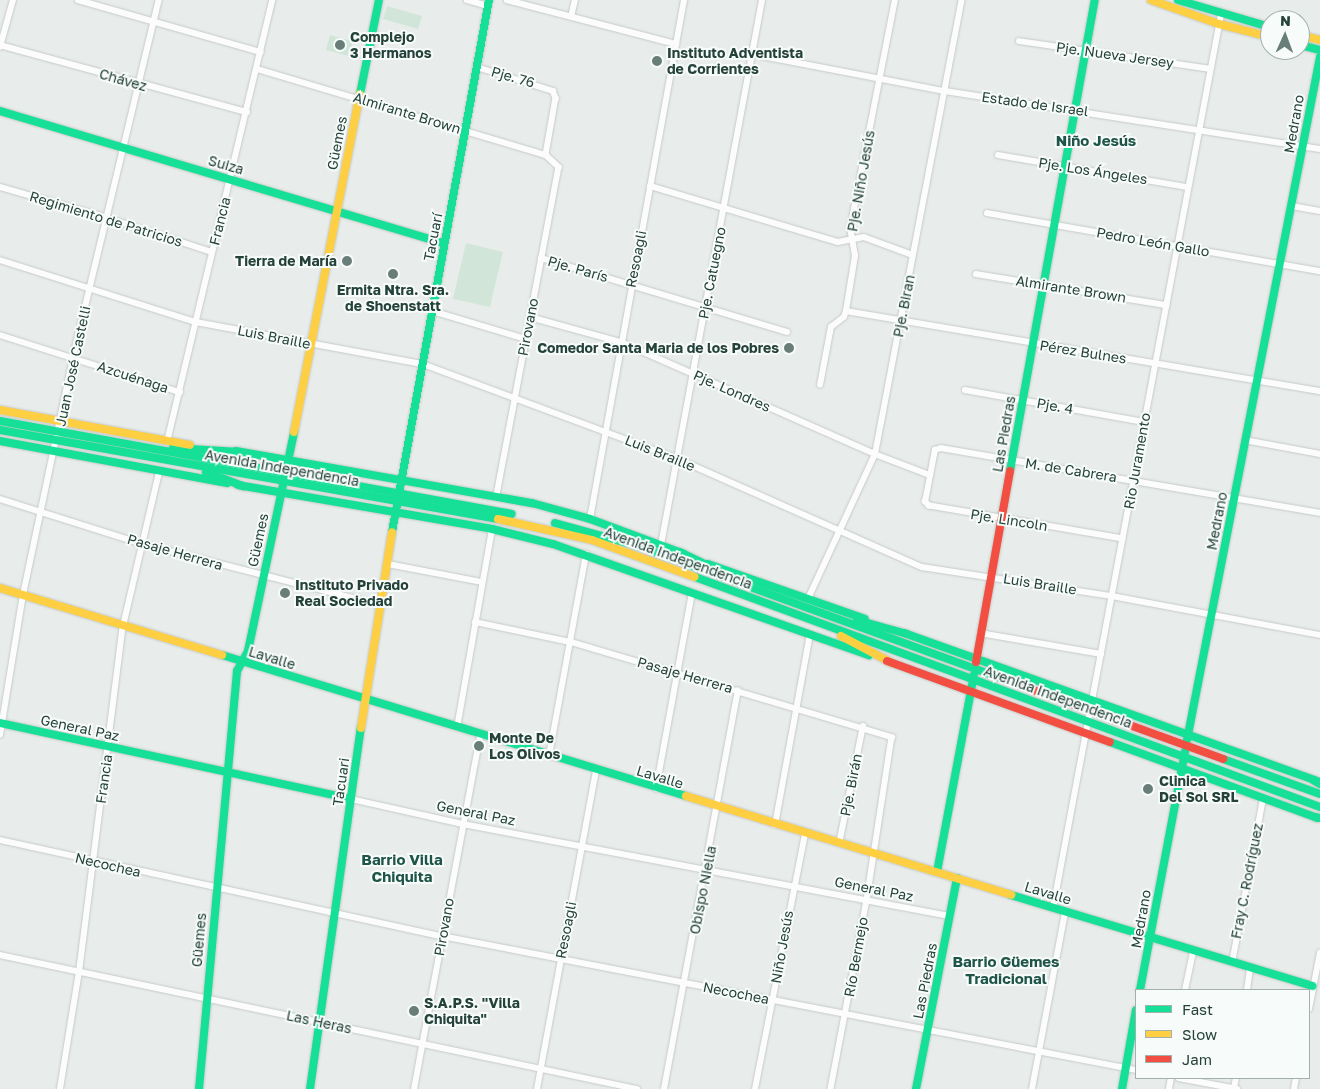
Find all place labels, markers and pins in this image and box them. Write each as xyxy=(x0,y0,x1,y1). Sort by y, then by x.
place label: Complejo 3 Hermanos xyxy=(350,29,431,62)
marker: Complejo 3 Hermanos xyxy=(334,39,346,51)
place label: Instituto Adventista de Corrientes xyxy=(667,45,803,78)
marker: Instituto Adventista de Corrientes xyxy=(651,55,663,67)
place label: Tierra de María xyxy=(235,253,337,269)
marker: Tierra de María xyxy=(341,255,353,267)
marker: Ermita Ntra. Sra. de Shoenstatt xyxy=(387,268,399,280)
place label: Ermita Ntra. Sra. de Shoenstatt xyxy=(337,282,449,314)
place label: Comedor Santa Maria de los Pobres xyxy=(537,340,779,356)
marker: Comedor Santa Maria de los Pobres xyxy=(783,342,795,354)
place label: Instituto Privado Real Sociedad xyxy=(295,577,409,610)
marker: Instituto Privado Real Sociedad xyxy=(279,587,291,599)
place label: Monte De Los Olivos xyxy=(489,730,560,762)
marker: Monte De Los Olivos xyxy=(473,740,485,752)
place label: Clinica Del Sol SRL xyxy=(1159,773,1239,806)
marker: Clinica Del Sol SRL xyxy=(1141,782,1155,796)
place label: S.A.P.S. "Villa Chiquita" xyxy=(424,995,520,1028)
marker: S.A.P.S. "Villa Chiquita" xyxy=(408,1005,420,1017)

